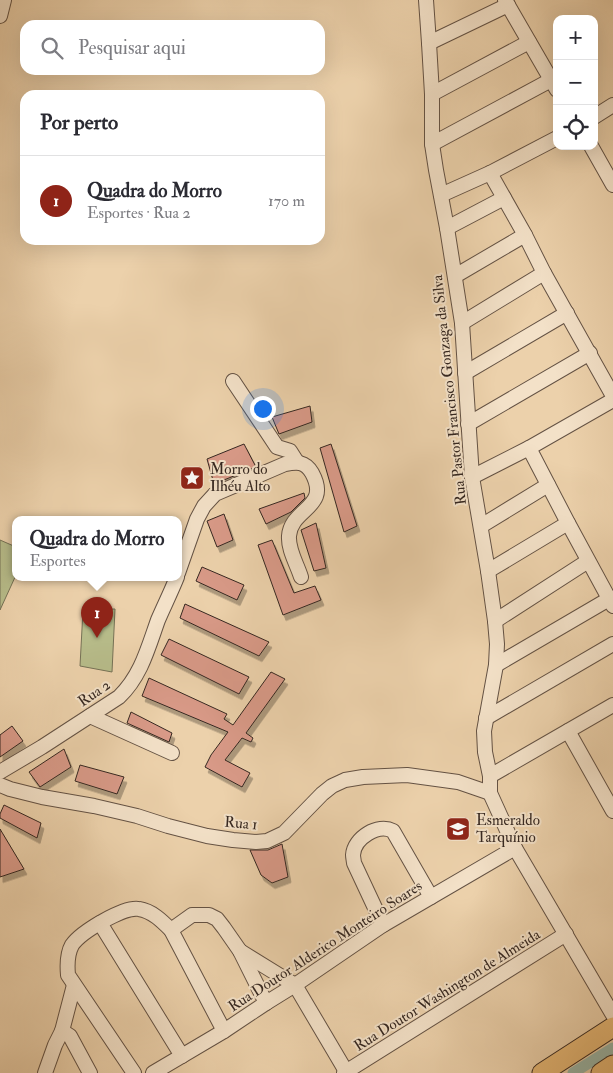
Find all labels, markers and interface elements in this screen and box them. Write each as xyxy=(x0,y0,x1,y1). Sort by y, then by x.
map controls xyxy=(553,15,598,150)
button: + xyxy=(553,15,598,60)
search box xyxy=(20,20,325,75)
icon: search xyxy=(38,34,66,62)
text: Pesquisar aqui xyxy=(78,36,186,60)
button: − xyxy=(553,60,598,105)
button: locate xyxy=(553,105,598,150)
text: Por perto xyxy=(40,109,118,136)
text: Quadra do Morro xyxy=(87,179,222,203)
text: 1 xyxy=(53,191,59,211)
text: 170 m xyxy=(268,191,305,211)
text: Esportes · Rua 2 xyxy=(87,203,191,223)
street label: Rua Pastor Francisco Gonzaga da Silva xyxy=(428,273,471,506)
your location xyxy=(250,396,276,422)
place label: Morro do Ilhéu Alto xyxy=(210,460,270,496)
place icon: Morro do Ilhéu Alto xyxy=(179,465,205,491)
popup xyxy=(12,516,182,581)
text: Quadra do Morro xyxy=(30,527,164,551)
text: Esportes xyxy=(30,551,86,571)
pin: 1 xyxy=(81,597,113,638)
street label: Rua 2 xyxy=(74,675,115,711)
place label: Esmeraldo Tarquínio xyxy=(476,811,540,847)
street label: Rua 1 xyxy=(224,813,258,834)
school or university icon: Esmeraldo Tarquínio xyxy=(445,816,471,842)
street label: Rua Doutor Alderico Monteiro Soares xyxy=(225,877,426,1016)
street label: Rua Doutor Washington de Almeida xyxy=(351,925,545,1056)

